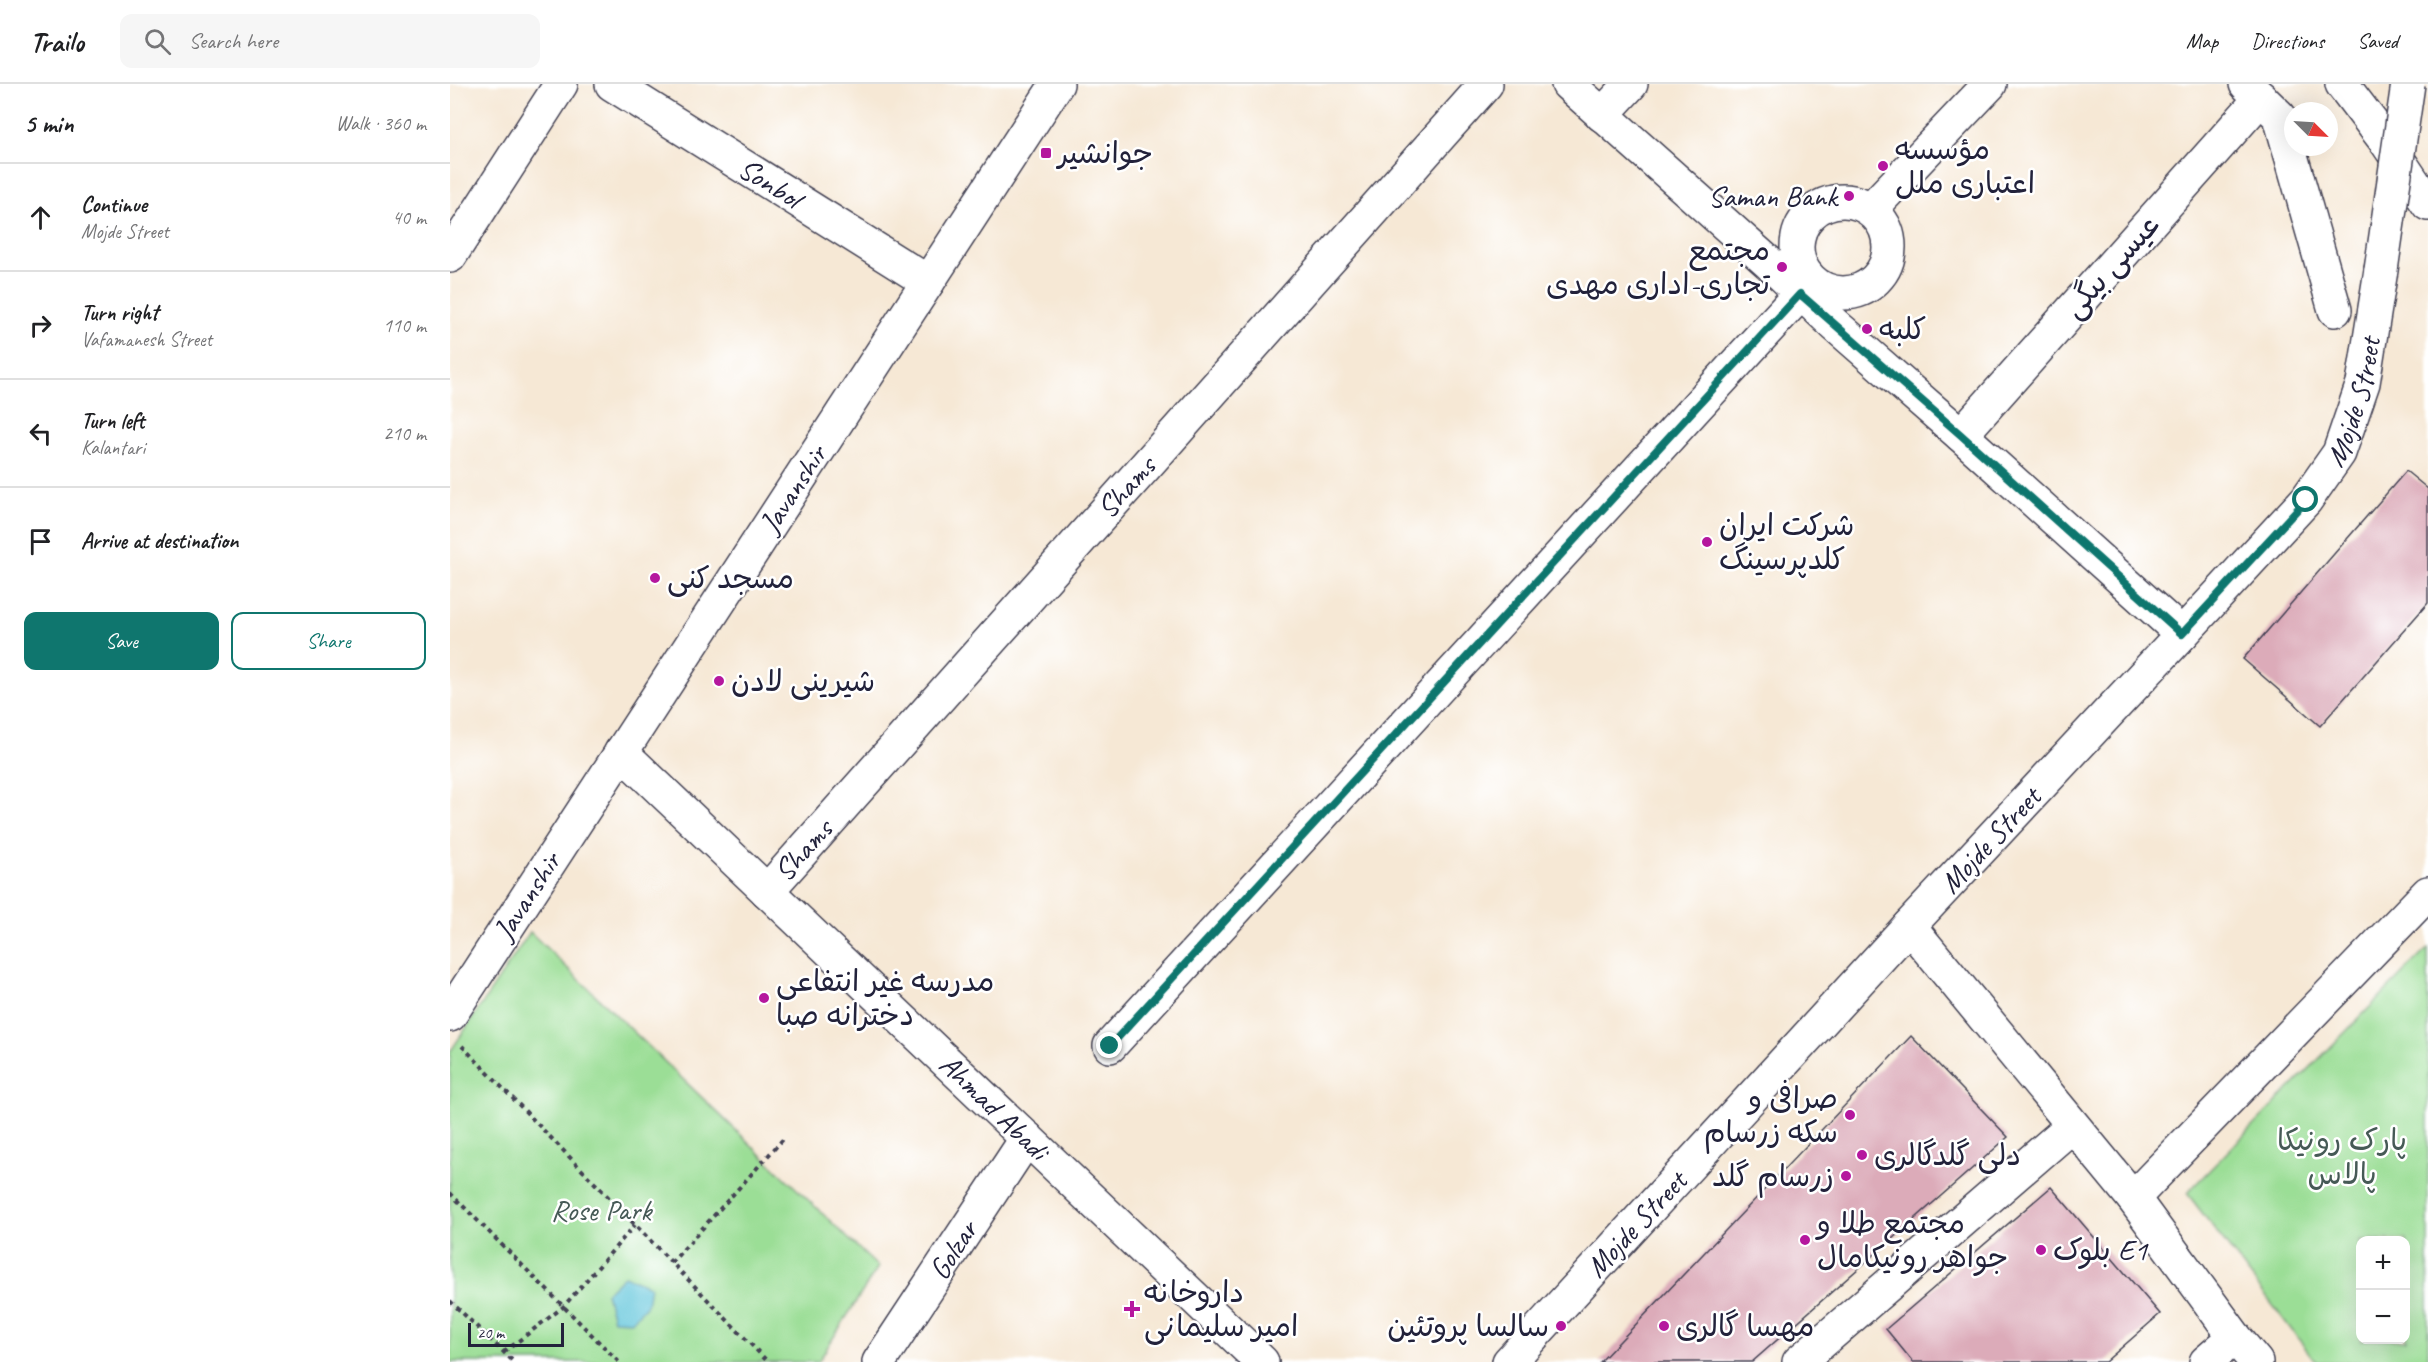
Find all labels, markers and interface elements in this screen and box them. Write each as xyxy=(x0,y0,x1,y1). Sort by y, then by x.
search box xyxy=(120,14,540,68)
text: Trailo xyxy=(30,24,84,59)
icon: search xyxy=(141,25,174,58)
text: Search here xyxy=(189,27,278,55)
text: Map xyxy=(2186,28,2218,54)
text: Directions xyxy=(2251,28,2324,54)
text: Saved xyxy=(2357,28,2398,54)
north arrow xyxy=(2284,102,2338,156)
text: 5 min xyxy=(24,107,73,140)
text: Walk · 360 m xyxy=(336,111,426,136)
place label: مؤسسه اعتباری ملل xyxy=(1895,130,2035,202)
place label: جوانشیر xyxy=(1055,134,1153,172)
marker: جوانشیر xyxy=(1039,146,1053,160)
street label: Sonbol xyxy=(731,149,813,219)
marker: مؤسسه اعتباری ملل xyxy=(1876,159,1890,173)
place label: Saman Bank xyxy=(1708,177,1839,215)
marker: Saman Bank xyxy=(1842,189,1856,203)
text: Continue xyxy=(81,191,147,219)
icon: ahead xyxy=(24,201,57,234)
text: 40 m xyxy=(392,205,426,230)
street label: عیسی بیگی xyxy=(2054,206,2168,326)
text: Mojde Street xyxy=(81,219,169,244)
place label: مجتمع تجاری-اداری مهدی xyxy=(1546,231,1770,303)
marker: مجتمع تجاری-اداری مهدی xyxy=(1775,260,1789,274)
text: Turn right xyxy=(81,299,158,327)
icon: right xyxy=(24,309,57,342)
place label: کلبه xyxy=(1879,310,1926,348)
text: 110 m xyxy=(383,313,426,338)
marker: کلبه xyxy=(1860,322,1874,336)
text: Vafamanesh Street xyxy=(81,327,212,352)
street label: Mojde Street xyxy=(2317,332,2389,474)
text: Turn left xyxy=(81,407,145,435)
icon: left xyxy=(24,417,57,450)
text: 210 m xyxy=(383,421,426,446)
text: Kalantari xyxy=(81,435,145,460)
street label: Javanshir xyxy=(749,436,837,542)
street label: Shams xyxy=(1088,446,1166,526)
route start xyxy=(2292,486,2318,512)
place label: شرکت ایران کلدپرسینگ xyxy=(1719,506,1854,578)
icon: arrive xyxy=(24,525,57,558)
text: Arrive at destination xyxy=(81,527,238,555)
marker: شرکت ایران کلدپرسینگ xyxy=(1700,535,1714,549)
place label: مسجد کنی xyxy=(667,559,794,597)
marker: مسجد کنی xyxy=(648,571,662,585)
button: Save xyxy=(24,612,219,670)
button: Share xyxy=(231,612,426,670)
place label: شیرینی لادن xyxy=(731,662,875,700)
marker: شیرینی لادن xyxy=(712,674,726,688)
street label: Mojde Street xyxy=(1931,777,2051,901)
street label: Shams xyxy=(765,809,843,889)
street label: Javanshir xyxy=(483,843,571,949)
place label: مدرسه غیر انتفاعی دخترانه صبا xyxy=(776,962,994,1034)
marker: مدرسه غیر انتفاعی دخترانه صبا xyxy=(757,991,771,1005)
route end xyxy=(1096,1032,1122,1058)
street label: Ahmad Abadi xyxy=(932,1046,1059,1171)
place label: صرافی و سکه زرسام xyxy=(1704,1079,1838,1154)
marker: صرافی و سکه زرسام xyxy=(1843,1108,1857,1122)
park label: پارک رونیکا پالاس xyxy=(2277,1121,2407,1193)
place label: دلی گلدگالری xyxy=(1874,1136,2021,1174)
marker: دلی گلدگالری xyxy=(1855,1148,1869,1162)
place label: زرسام گلد xyxy=(1712,1157,1834,1198)
street label: Mojde Street xyxy=(1577,1161,1697,1285)
marker: زرسام گلد xyxy=(1839,1169,1853,1183)
park label: Rose Park xyxy=(551,1191,653,1229)
place label: مجتمع طلا و جواهر رونیکامال xyxy=(1815,1204,2008,1277)
street label: Golzar xyxy=(920,1212,987,1287)
place label: بلوک E1 xyxy=(2053,1231,2149,1270)
marker: مجتمع طلا و جواهر رونیکامال xyxy=(1798,1233,1812,1247)
map controls xyxy=(2356,1236,2410,1344)
button: + xyxy=(2356,1236,2410,1290)
marker: بلوک E1 xyxy=(2034,1243,2048,1257)
place label: داروخانه امیر سلیمانی xyxy=(1144,1273,1298,1345)
button: − xyxy=(2356,1290,2410,1344)
marker: داروخانه امیر سلیمانی xyxy=(1125,1302,1139,1316)
place label: سالسا پروتئین xyxy=(1387,1307,1549,1345)
place label: مهسا گالری xyxy=(1676,1307,1814,1345)
marker: سالسا پروتئین xyxy=(1554,1319,1568,1333)
marker: مهسا گالری xyxy=(1657,1319,1671,1333)
scale bar xyxy=(468,1320,564,1348)
text: 20 m xyxy=(477,1323,504,1343)

